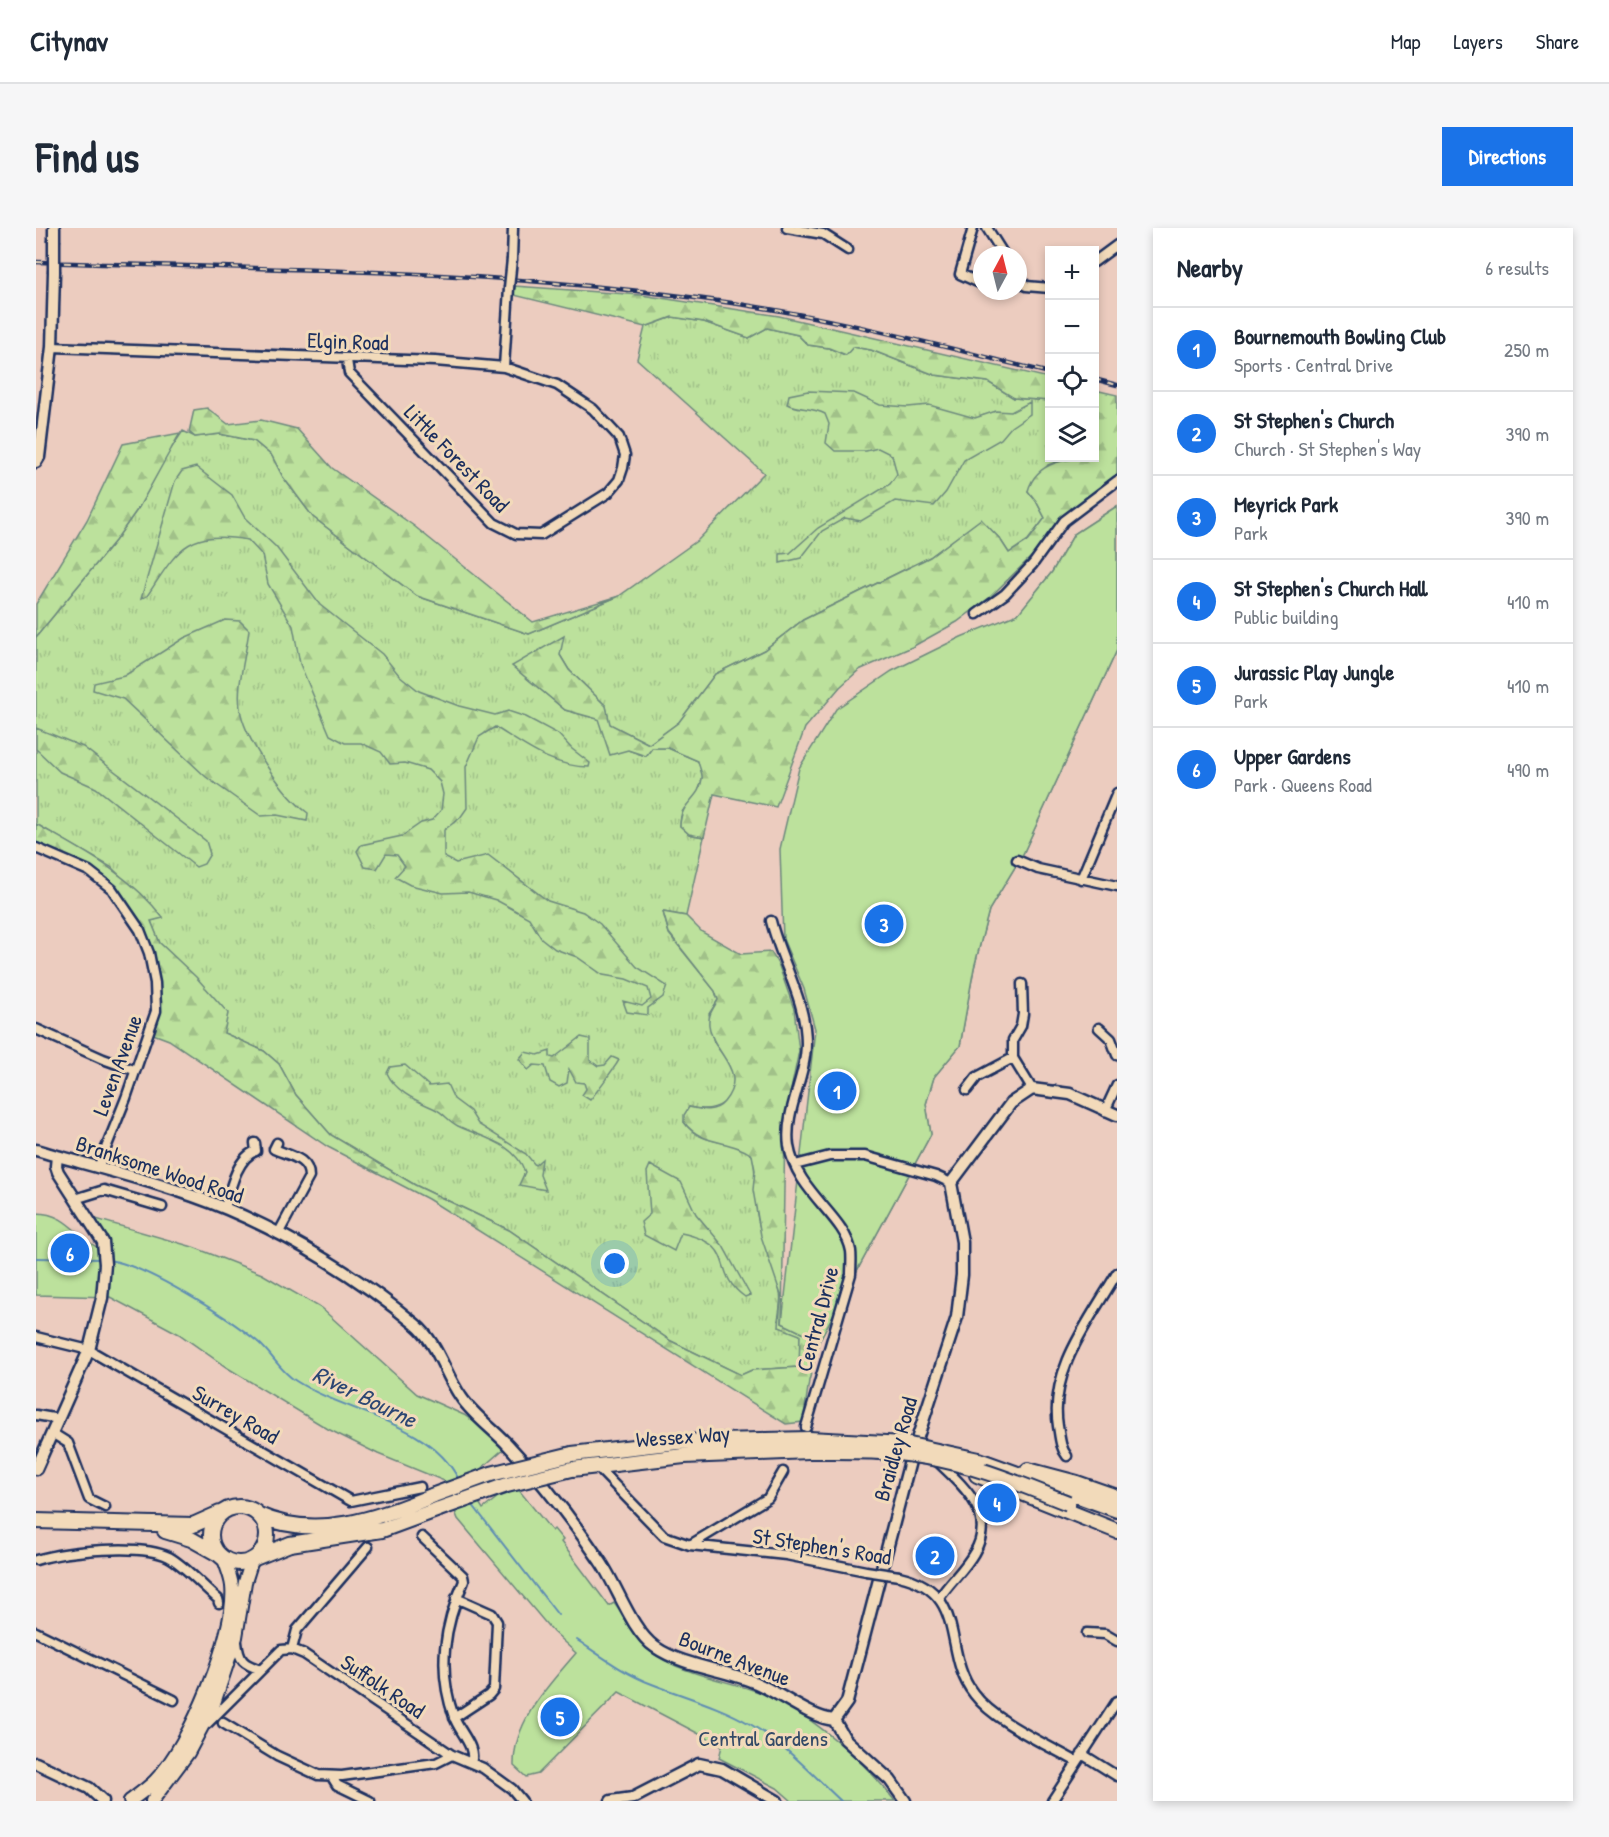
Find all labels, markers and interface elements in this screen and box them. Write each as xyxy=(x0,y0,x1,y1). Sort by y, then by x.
text: Citynav xyxy=(30,22,108,60)
text: Map xyxy=(1391,27,1420,56)
text: Layers xyxy=(1453,27,1503,56)
text: Share xyxy=(1536,27,1579,56)
button: Directions xyxy=(1442,127,1573,186)
text: Find us xyxy=(36,128,139,185)
north arrow xyxy=(973,246,1027,300)
map controls xyxy=(1045,246,1099,462)
button: + xyxy=(1045,246,1099,300)
text: Nearby xyxy=(1177,250,1243,285)
text: 6 results xyxy=(1485,254,1549,281)
button: − xyxy=(1045,300,1099,354)
text: Bournemouth Bowling Club xyxy=(1234,321,1446,351)
street label: Elgin Road xyxy=(307,325,390,357)
text: 1 xyxy=(1193,336,1200,363)
text: 250 m xyxy=(1504,336,1549,363)
text: Sports · Central Drive xyxy=(1234,351,1393,378)
button: locate xyxy=(1045,354,1099,408)
street label: Little Forest Road xyxy=(398,397,517,519)
text: St Stephen's Church xyxy=(1234,405,1394,435)
button: layers xyxy=(1045,408,1099,462)
text: 2 xyxy=(1192,420,1201,447)
text: 390 m xyxy=(1506,420,1549,447)
text: Church · St Stephen's Way xyxy=(1234,435,1421,462)
text: Meyrick Park xyxy=(1234,489,1338,519)
text: 3 xyxy=(1192,504,1201,531)
text: 390 m xyxy=(1506,504,1549,531)
text: Park xyxy=(1234,519,1267,546)
text: St Stephen's Church Hall xyxy=(1234,573,1427,603)
text: 4 xyxy=(1193,588,1200,615)
text: 410 m xyxy=(1507,588,1549,615)
text: Public building xyxy=(1234,603,1338,630)
text: Jurassic Play Jungle xyxy=(1234,657,1394,687)
text: 5 xyxy=(1192,672,1201,699)
text: 410 m xyxy=(1507,672,1549,699)
text: Park xyxy=(1234,687,1267,714)
text: Upper Gardens xyxy=(1234,741,1351,771)
text: 6 xyxy=(1193,756,1200,783)
text: 490 m xyxy=(1507,756,1549,783)
text: Park · Queens Road xyxy=(1234,771,1372,798)
pin: 3 xyxy=(864,902,904,946)
street label: Leven Avenue xyxy=(85,1010,149,1120)
pin: 1 xyxy=(818,1068,856,1114)
street label: Branksome Wood Road xyxy=(72,1128,248,1210)
pin: 6 xyxy=(51,1230,90,1276)
your location xyxy=(600,1249,629,1278)
street label: Central Drive xyxy=(789,1263,845,1375)
water label: River Bourne xyxy=(308,1357,423,1435)
street label: Surrey Road xyxy=(187,1377,285,1451)
street label: Braidley Road xyxy=(866,1393,924,1504)
street label: Wessex Way xyxy=(635,1418,731,1454)
pin: 4 xyxy=(978,1480,1016,1526)
street label: St Stephen's Road xyxy=(751,1520,894,1572)
pin: 2 xyxy=(916,1534,954,1578)
street label: Bourne Avenue xyxy=(675,1623,795,1693)
street label: Suffolk Road xyxy=(335,1647,431,1725)
pin: 5 xyxy=(540,1694,580,1740)
park label: Central Gardens xyxy=(698,1723,828,1753)

